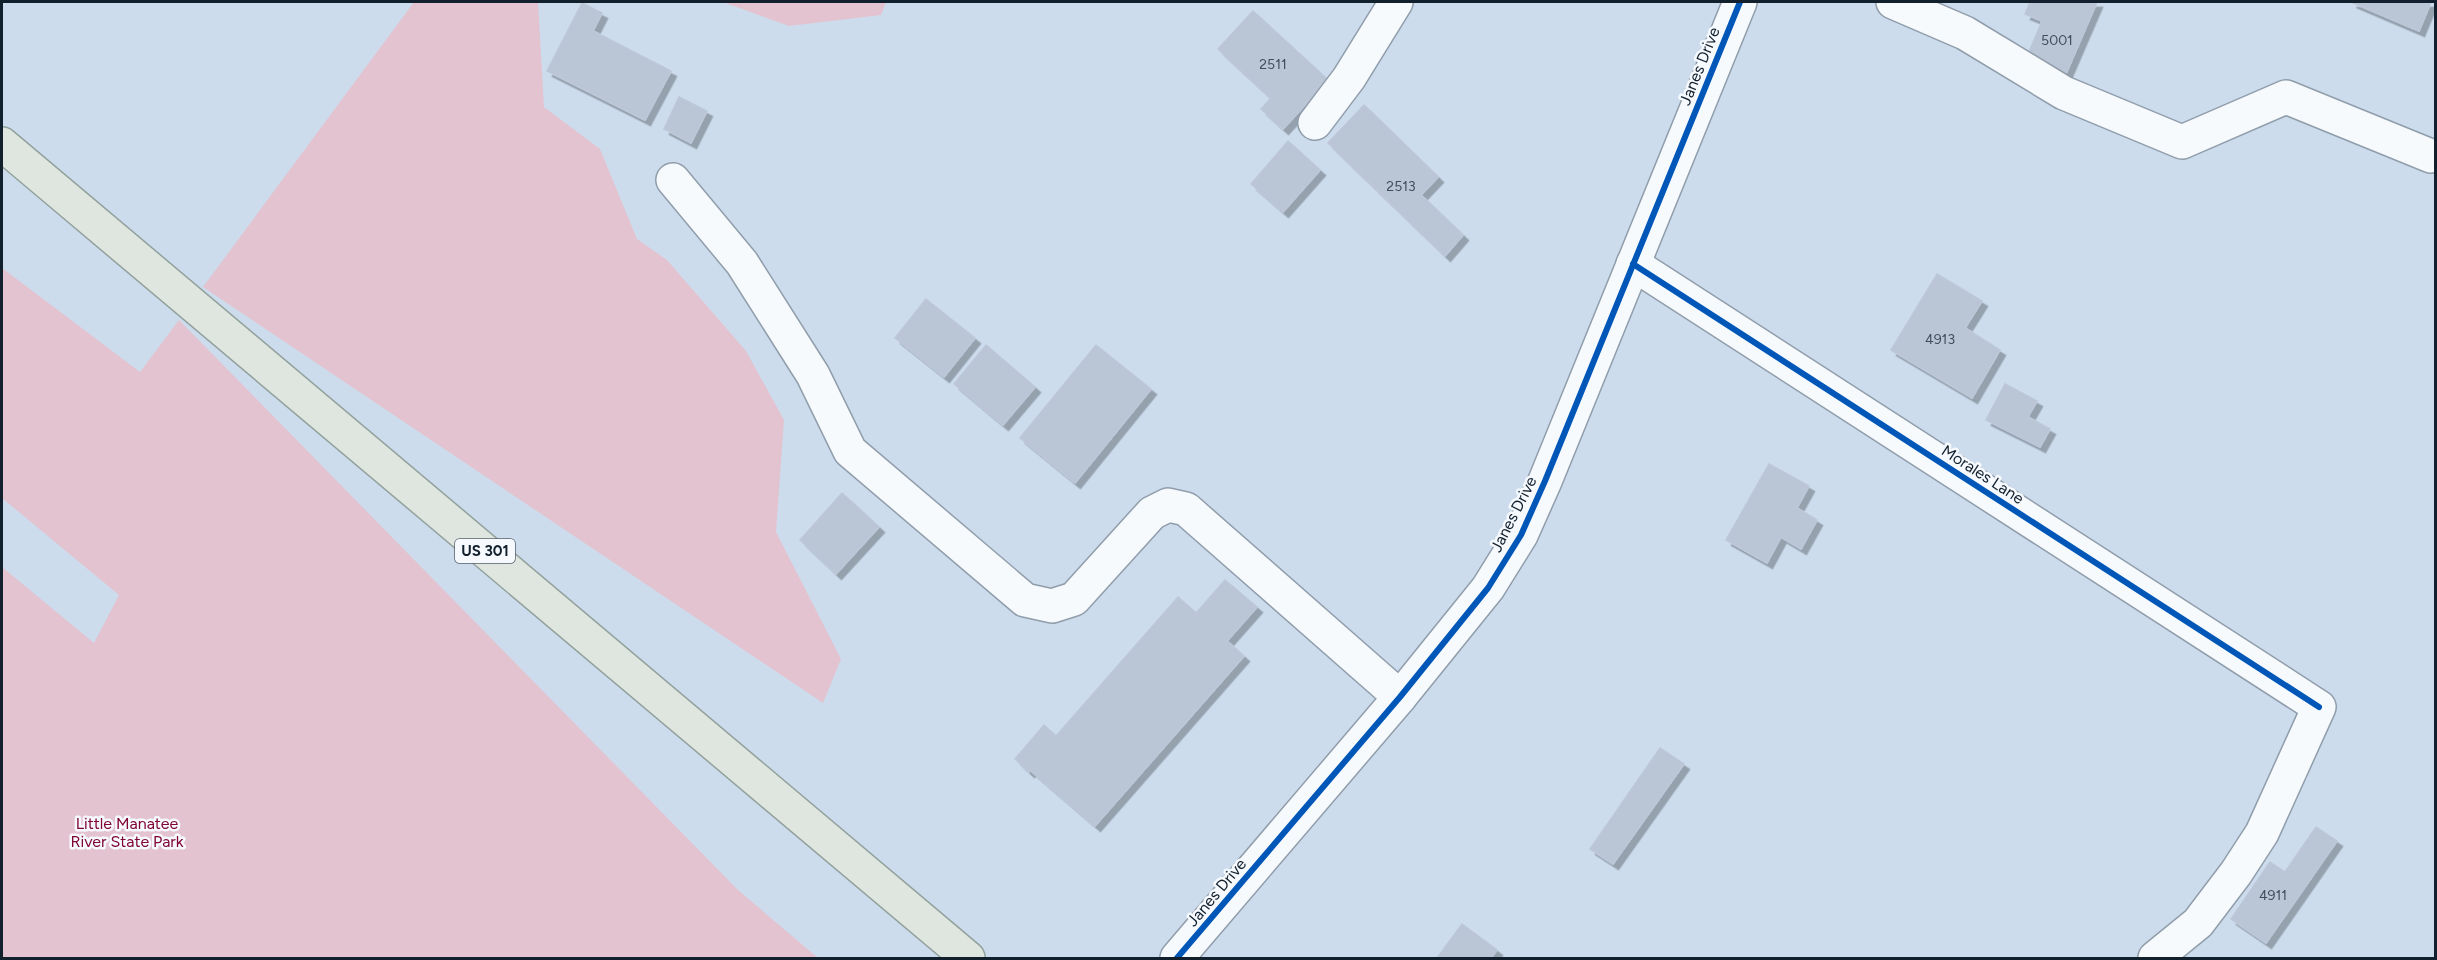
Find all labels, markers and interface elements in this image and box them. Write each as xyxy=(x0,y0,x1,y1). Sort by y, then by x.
street label: Janes Drive xyxy=(1675,24,1724,108)
house number: 5001 xyxy=(2041,32,2073,49)
house number: 2511 xyxy=(1259,56,1287,73)
house number: 2513 xyxy=(1386,178,1416,195)
house number: 4913 xyxy=(1925,331,1955,348)
street label: Morales Lane xyxy=(1938,441,2028,508)
street label: Janes Drive xyxy=(1486,473,1541,555)
road number: US 301 xyxy=(455,539,515,563)
park label: Little Manatee River State Park xyxy=(70,814,184,851)
street label: Janes Drive xyxy=(1183,854,1250,930)
house number: 4911 xyxy=(2259,887,2287,904)

